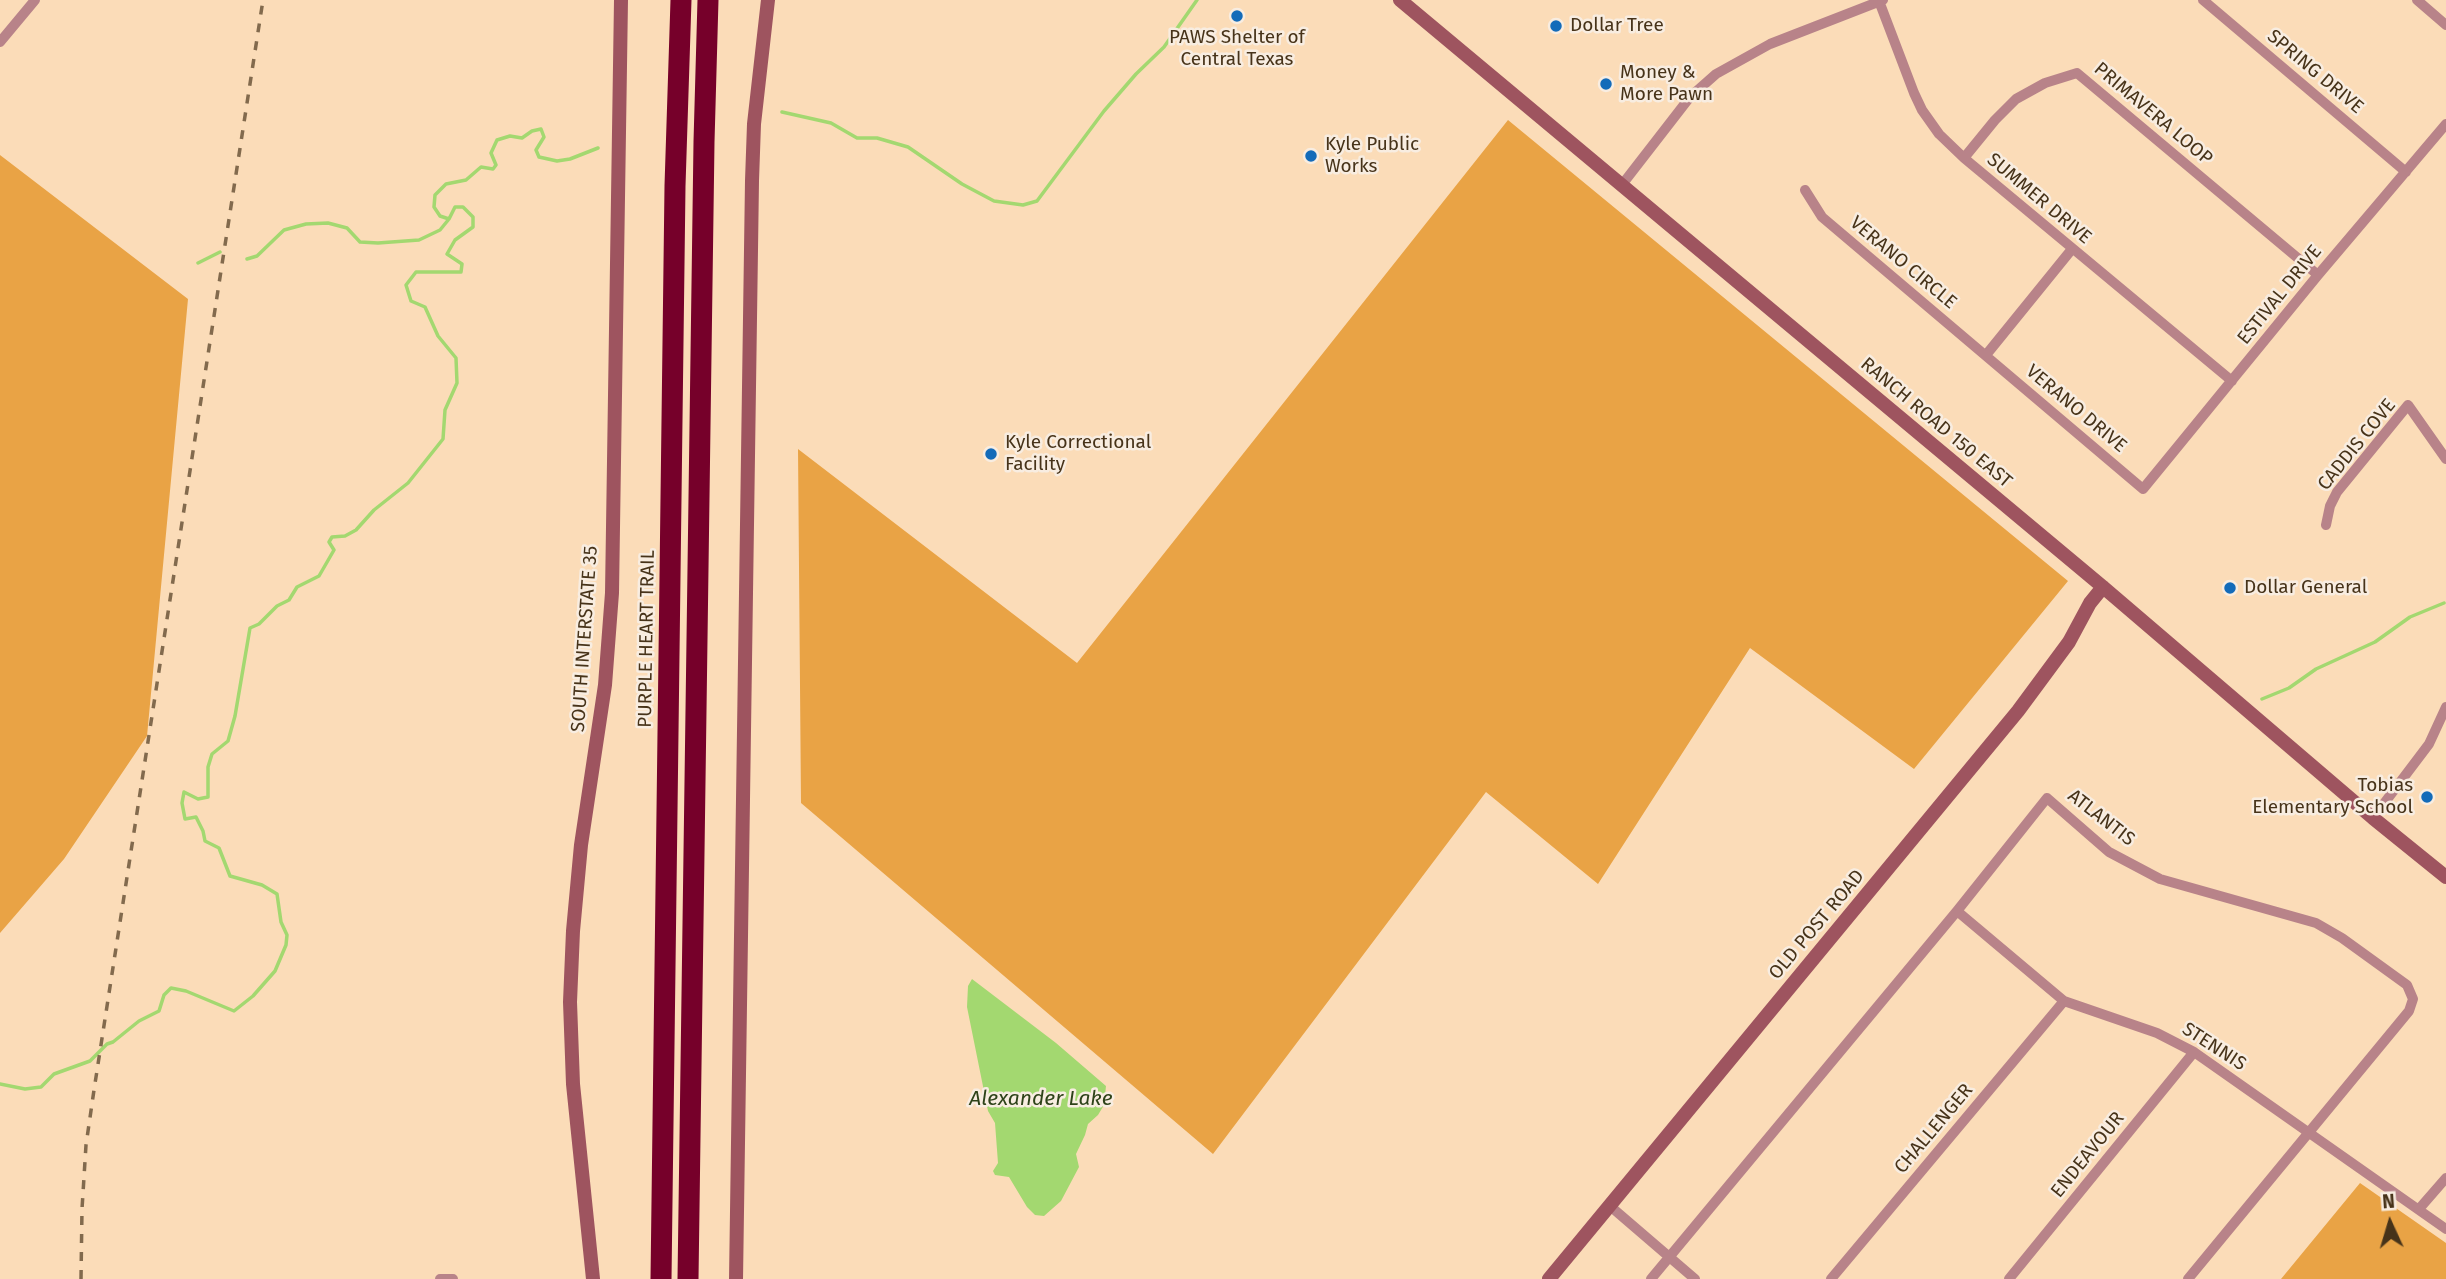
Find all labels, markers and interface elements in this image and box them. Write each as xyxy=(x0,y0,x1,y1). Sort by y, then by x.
marker: PAWS Shelter of Central Texas xyxy=(1229,8,1245,24)
place label: Dollar Tree xyxy=(1570,15,1664,37)
marker: Dollar Tree xyxy=(1548,18,1564,34)
street label: SPRING DRIVE xyxy=(2262,25,2368,119)
place label: PAWS Shelter of Central Texas xyxy=(1169,27,1305,71)
street label: PRIMAVERA LOOP xyxy=(2089,58,2217,170)
place label: Money & More Pawn xyxy=(1620,62,1713,106)
marker: Money & More Pawn xyxy=(1598,76,1614,92)
place label: Kyle Public Works xyxy=(1325,134,1419,178)
marker: Kyle Public Works xyxy=(1303,148,1319,164)
street label: SUMMER DRIVE xyxy=(1982,149,2096,249)
street label: VERANO CIRCLE xyxy=(1845,212,1961,314)
street label: ESTIVAL DRIVE xyxy=(2233,241,2327,349)
street label: RANCH ROAD 150 EAST xyxy=(1856,353,2016,493)
street label: VERANO DRIVE xyxy=(2021,360,2131,458)
street label: CADDIS COVE xyxy=(2313,395,2401,495)
place label: Kyle Correctional Facility xyxy=(1005,432,1151,476)
marker: Kyle Correctional Facility xyxy=(983,446,999,462)
street label: SOUTH INTERSTATE 35 xyxy=(567,545,603,733)
street label: PURPLE HEART TRAIL xyxy=(634,550,660,728)
place label: Dollar General xyxy=(2244,577,2367,599)
marker: Dollar General xyxy=(2222,580,2238,596)
place label: Tobias Elementary School xyxy=(2252,775,2413,819)
street label: ATLANTIS xyxy=(2063,785,2139,851)
marker: Tobias Elementary School xyxy=(2419,789,2435,805)
street label: OLD POST ROAD xyxy=(1764,865,1870,985)
street label: STENNIS xyxy=(2178,1018,2250,1076)
street label: CHALLENGER xyxy=(1890,1079,1978,1179)
water label: Alexander Lake xyxy=(969,1086,1113,1112)
street label: ENDEAVOUR xyxy=(2046,1107,2130,1203)
north arrow xyxy=(2355,1188,2425,1258)
text: N xyxy=(2381,1190,2396,1213)

